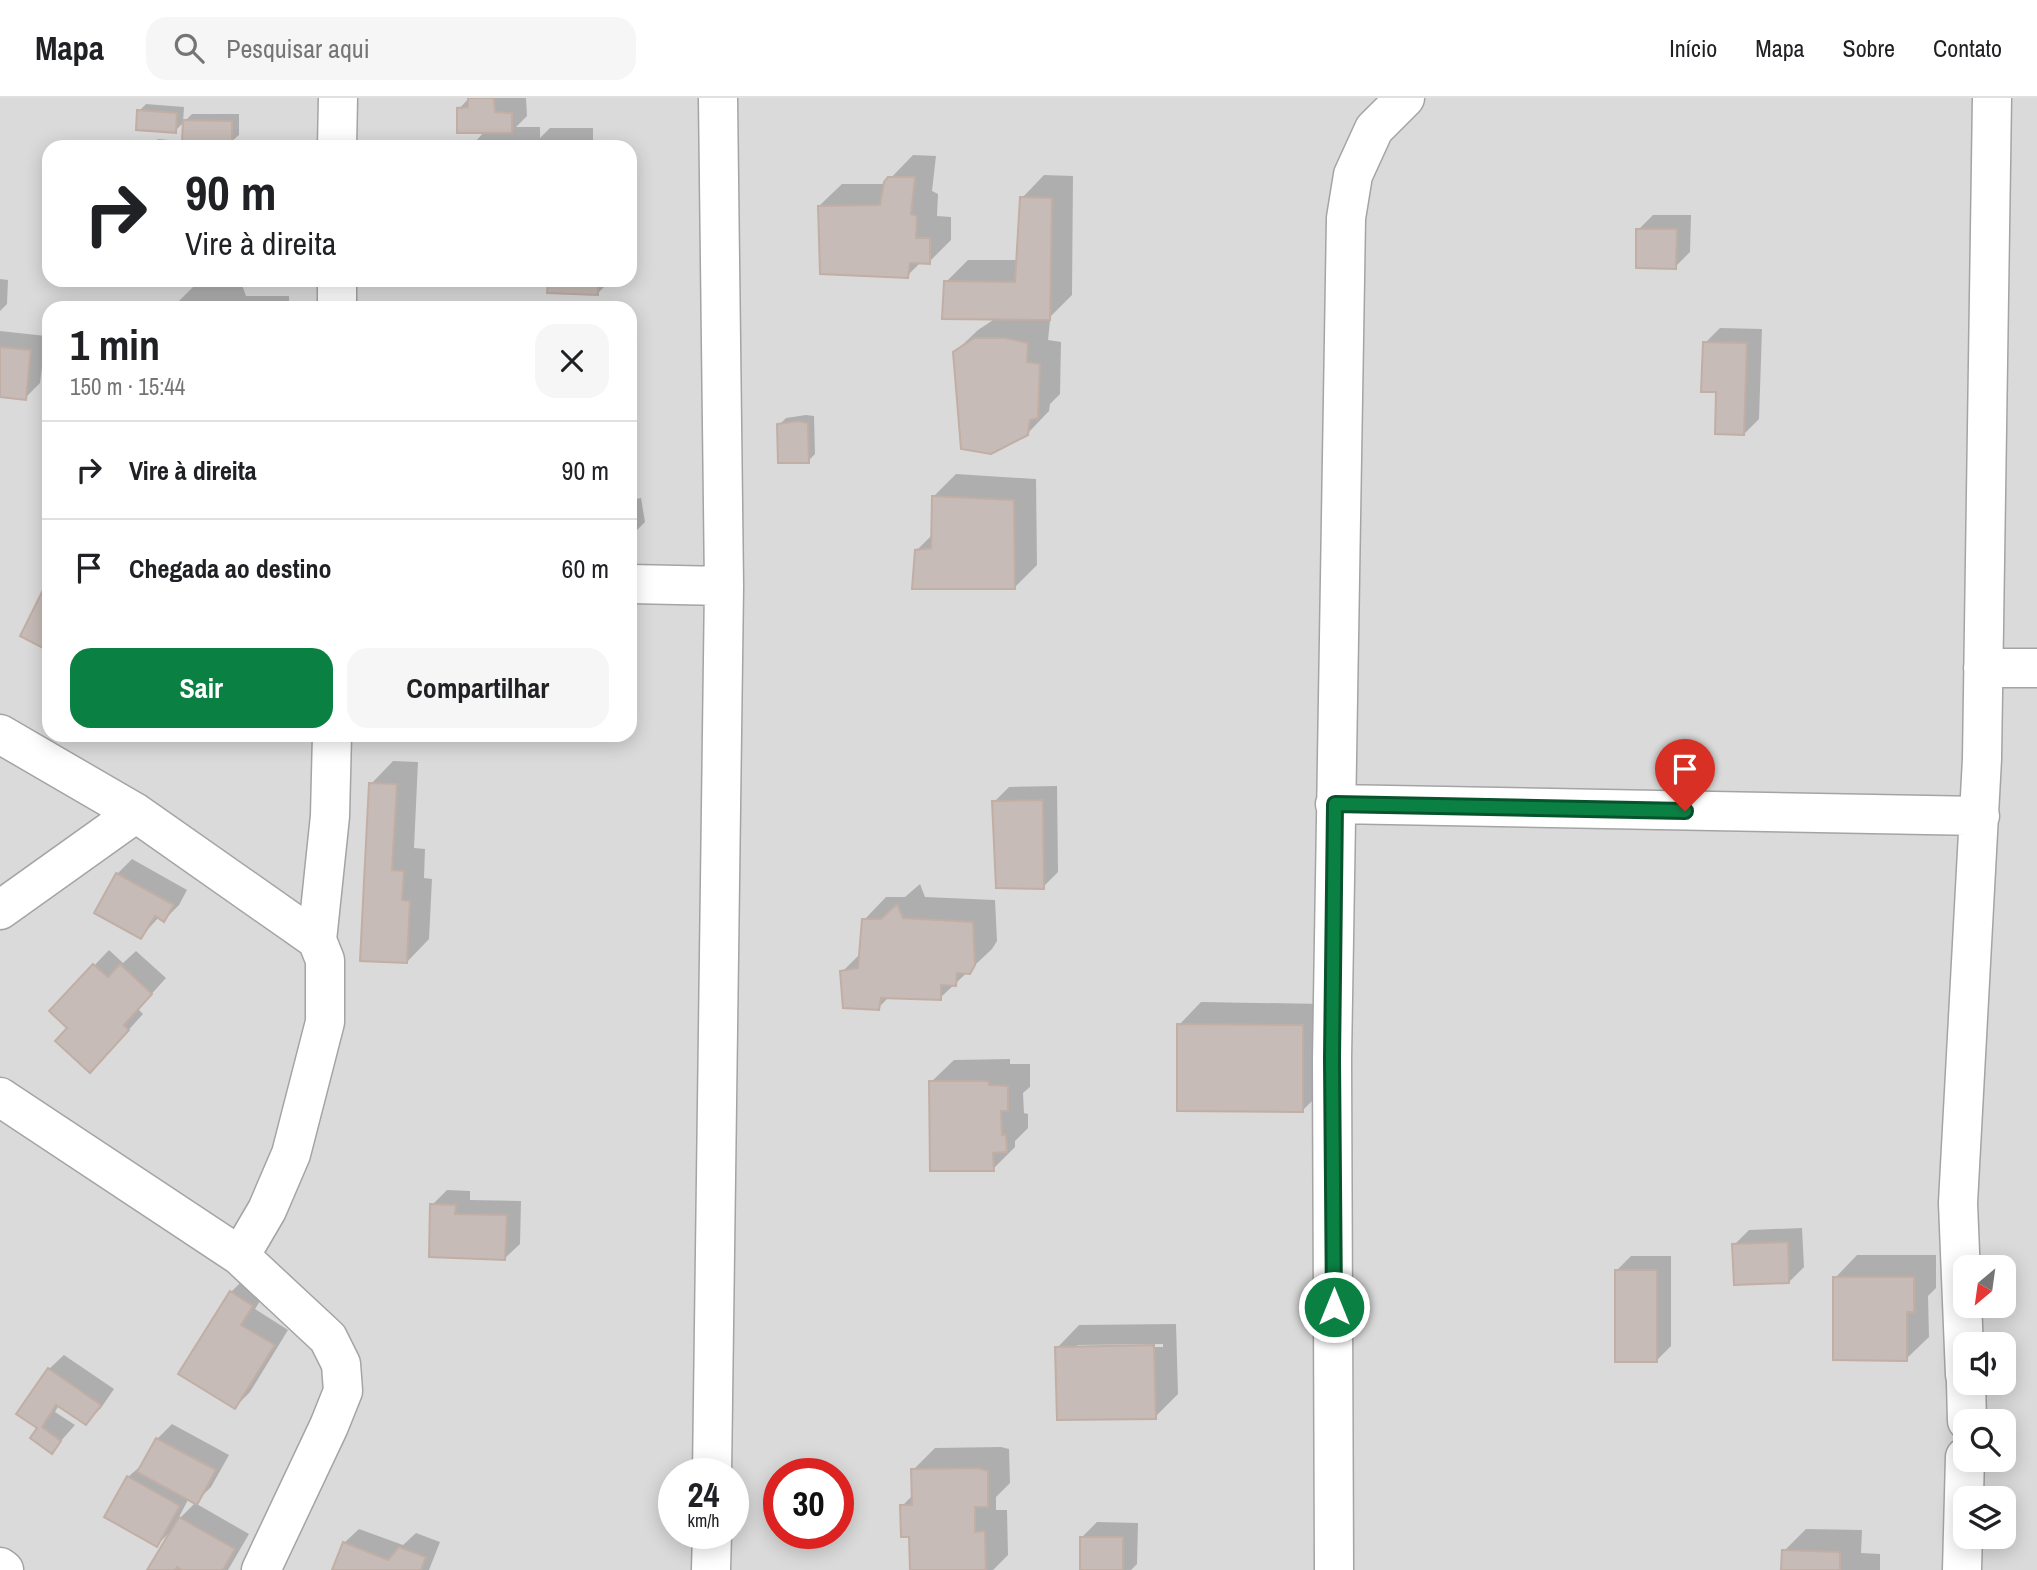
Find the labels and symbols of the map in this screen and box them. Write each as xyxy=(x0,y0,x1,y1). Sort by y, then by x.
pin xyxy=(1655,739,1715,811)
north arrow xyxy=(1953,1255,2016,1318)
position arrow xyxy=(1297,1270,1371,1344)
speed limit sign: 30 xyxy=(763,1458,854,1549)

